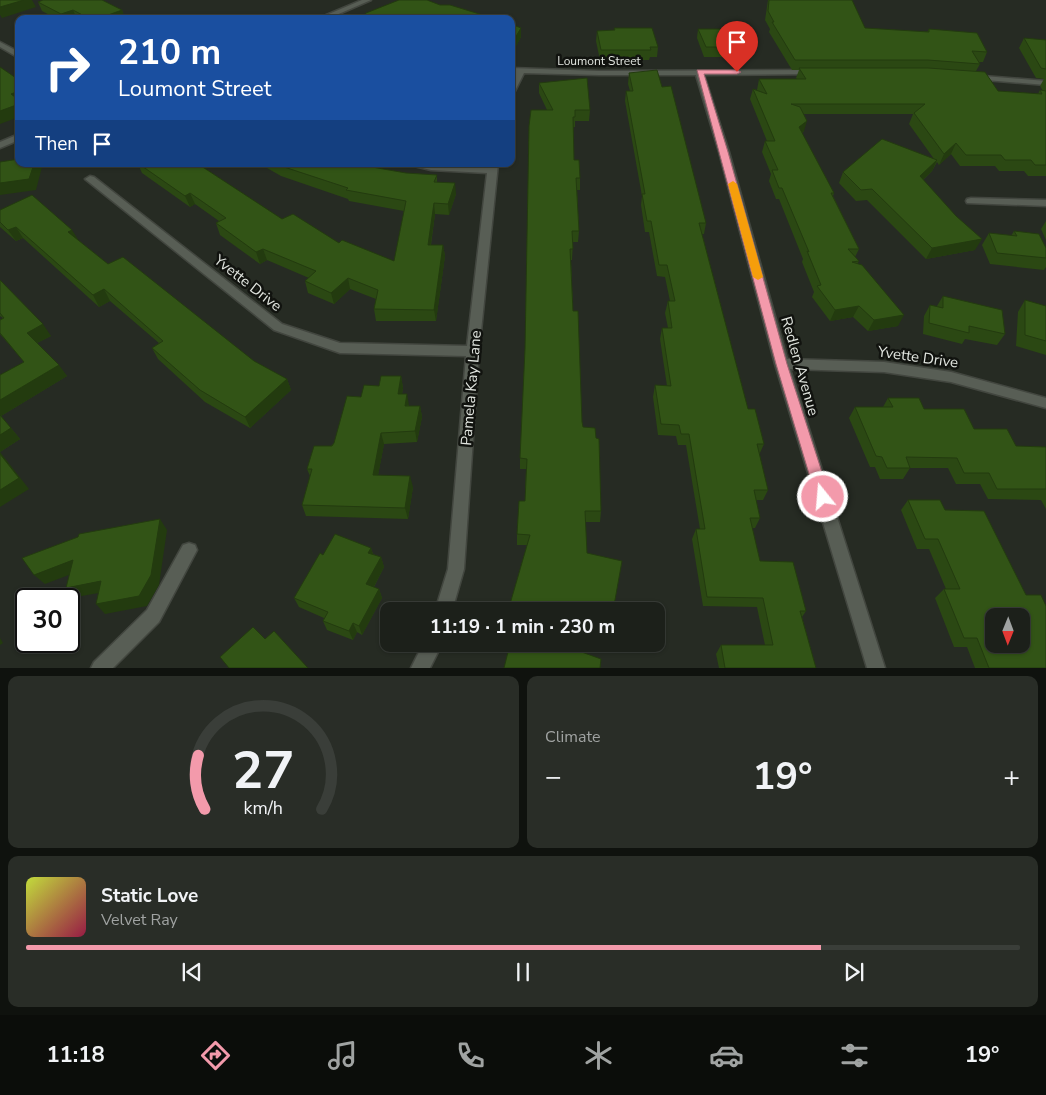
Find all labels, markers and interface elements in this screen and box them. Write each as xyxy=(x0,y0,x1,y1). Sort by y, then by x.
pin xyxy=(716,21,758,72)
icon: arrive xyxy=(723,28,751,56)
text: 210 m xyxy=(118,29,221,76)
icon: right xyxy=(35,35,100,100)
street label: Loumont Street xyxy=(557,53,642,69)
text: Loumont Street xyxy=(118,74,271,104)
icon: arrive xyxy=(88,130,116,158)
text: Then xyxy=(35,131,78,157)
street label: Yvette Drive xyxy=(209,250,286,316)
street label: Redlen Avenue xyxy=(776,314,824,418)
street label: Pamela Kay Lane xyxy=(456,330,486,446)
street label: Yvette Drive xyxy=(875,341,960,373)
position arrow xyxy=(796,470,848,522)
speed limit sign: 30 xyxy=(15,588,80,653)
north arrow xyxy=(985,608,1030,652)
map controls xyxy=(985,608,1030,653)
text: 11:19 · 1 min · 230 m xyxy=(430,614,615,640)
text: Climate xyxy=(545,726,600,748)
text: 27 xyxy=(232,735,295,806)
text: 19° xyxy=(752,751,813,802)
text: − xyxy=(545,758,562,796)
text: + xyxy=(1003,758,1020,796)
text: km/h xyxy=(244,796,283,820)
text: Static Love xyxy=(101,883,198,909)
text: Velvet Ray xyxy=(101,909,178,931)
icon: previous xyxy=(178,958,206,986)
icon: pause xyxy=(509,958,537,986)
icon: next xyxy=(840,958,868,986)
icon: directions xyxy=(198,1038,233,1073)
icon: music xyxy=(325,1038,360,1073)
icon: phone xyxy=(453,1038,488,1073)
icon: climate xyxy=(581,1038,616,1073)
icon: car xyxy=(709,1038,744,1073)
icon: filters xyxy=(837,1038,872,1073)
text: 11:18 xyxy=(46,1040,105,1070)
text: 19° xyxy=(965,1040,999,1070)

